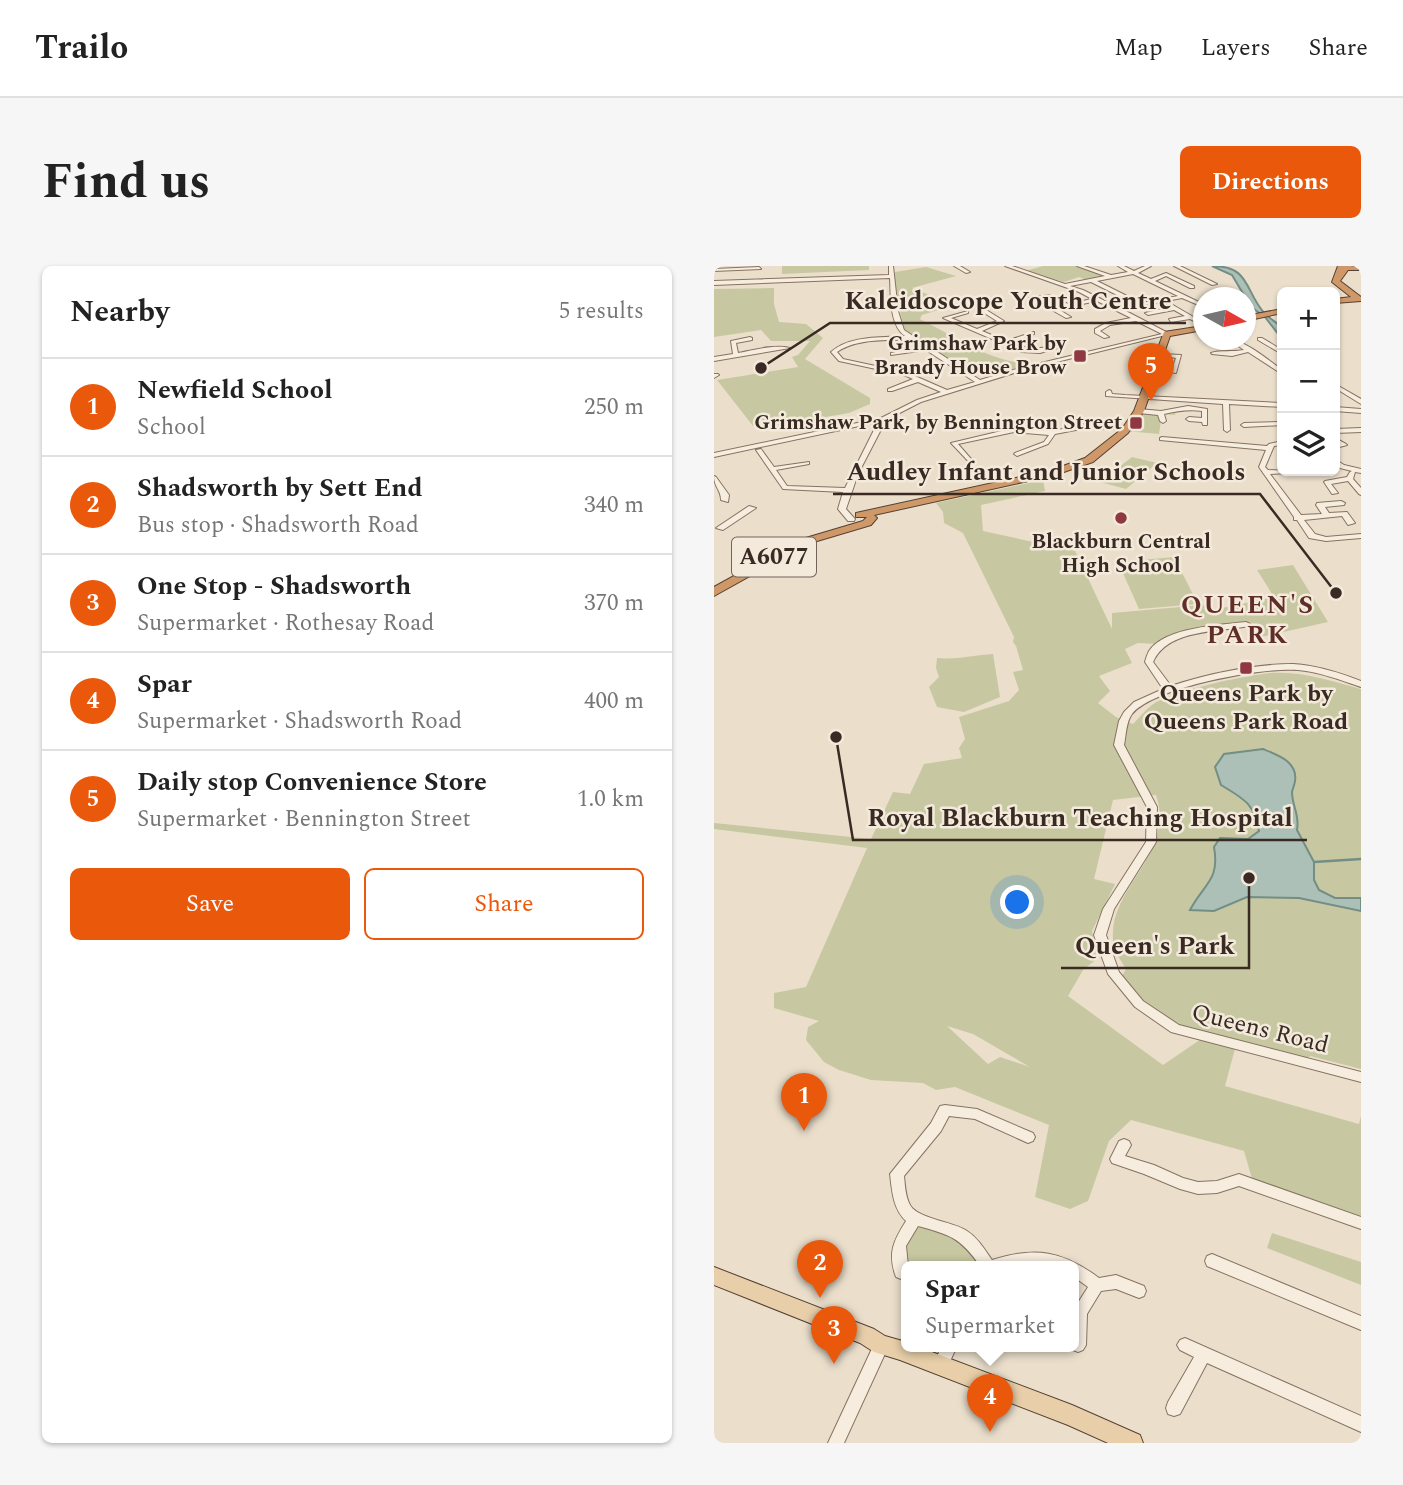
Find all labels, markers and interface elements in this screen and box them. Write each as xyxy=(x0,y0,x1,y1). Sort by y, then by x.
text: Trailo xyxy=(35,23,128,73)
text: Map xyxy=(1114,30,1163,66)
text: Layers xyxy=(1201,30,1271,66)
text: Share xyxy=(1309,30,1368,66)
text: Find us xyxy=(42,145,210,220)
button: Directions xyxy=(1180,146,1361,218)
callout: Kaleidoscope Youth Centre xyxy=(830,276,1186,323)
text: Kaleidoscope Youth Centre xyxy=(844,281,1172,321)
north arrow xyxy=(1193,287,1256,350)
map controls xyxy=(1277,287,1340,476)
button: + xyxy=(1277,287,1340,350)
text: Nearby xyxy=(70,289,169,335)
text: 5 results xyxy=(559,294,644,329)
place label: Grimshaw Park by Brandy House Brow xyxy=(874,328,1068,384)
pin: 5 xyxy=(1128,343,1174,401)
marker: Grimshaw Park by Brandy House Brow xyxy=(1072,348,1088,364)
button: − xyxy=(1277,350,1340,413)
text: Newfield School xyxy=(137,370,332,410)
text: 1 xyxy=(87,390,99,425)
text: 250 m xyxy=(584,390,644,425)
place label: Grimshaw Park, by Bennington Street xyxy=(754,407,1122,439)
text: School xyxy=(137,410,206,445)
button: layers xyxy=(1277,413,1340,476)
marker: Grimshaw Park, by Bennington Street xyxy=(1128,415,1144,431)
callout: Audley Infant and Junior Schools xyxy=(833,447,1260,494)
text: Audley Infant and Junior Schools xyxy=(846,452,1246,492)
text: Shadsworth by Sett End xyxy=(137,468,423,508)
text: 2 xyxy=(87,488,99,523)
text: 340 m xyxy=(584,488,644,523)
text: Bus stop · Shadsworth Road xyxy=(137,508,419,543)
marker: Blackburn Central High School xyxy=(1113,510,1129,526)
place label: Blackburn Central High School xyxy=(1031,526,1211,582)
road number: A6077 xyxy=(732,538,816,576)
text: One Stop - Shadsworth xyxy=(137,566,411,606)
district label: QUEEN'S PARK xyxy=(1181,585,1315,655)
text: 3 xyxy=(87,586,99,621)
text: 370 m xyxy=(584,586,644,621)
text: Supermarket · Rothesay Road xyxy=(137,606,434,641)
marker: Queens Park by Queens Park Road xyxy=(1238,660,1254,676)
text: Spar xyxy=(137,664,192,704)
place label: Queens Park by Queens Park Road xyxy=(1144,676,1348,740)
text: 4 xyxy=(87,684,99,719)
text: 400 m xyxy=(584,684,644,719)
text: Supermarket · Shadsworth Road xyxy=(137,704,462,739)
text: Daily stop Convenience Store xyxy=(137,762,487,802)
text: 5 xyxy=(87,782,99,817)
text: 1.0 km xyxy=(577,782,644,817)
callout: Royal Blackburn Teaching Hospital xyxy=(853,793,1307,840)
text: Royal Blackburn Teaching Hospital xyxy=(867,798,1293,838)
text: Supermarket · Bennington Street xyxy=(137,802,471,837)
button: Save xyxy=(70,868,350,940)
button: Share xyxy=(364,868,644,940)
your location xyxy=(1000,885,1034,919)
callout: Queen's Park xyxy=(1061,921,1249,968)
text: Queen's Park xyxy=(1075,926,1235,966)
street label: Queens Road xyxy=(1187,995,1333,1063)
pin: 1 xyxy=(781,1073,827,1131)
pin: 2 xyxy=(797,1240,843,1298)
popup xyxy=(901,1261,1079,1352)
text: Spar xyxy=(925,1269,980,1309)
pin: 3 xyxy=(811,1306,857,1364)
text: Supermarket xyxy=(925,1309,1055,1344)
pin: 4 xyxy=(967,1374,1013,1432)

